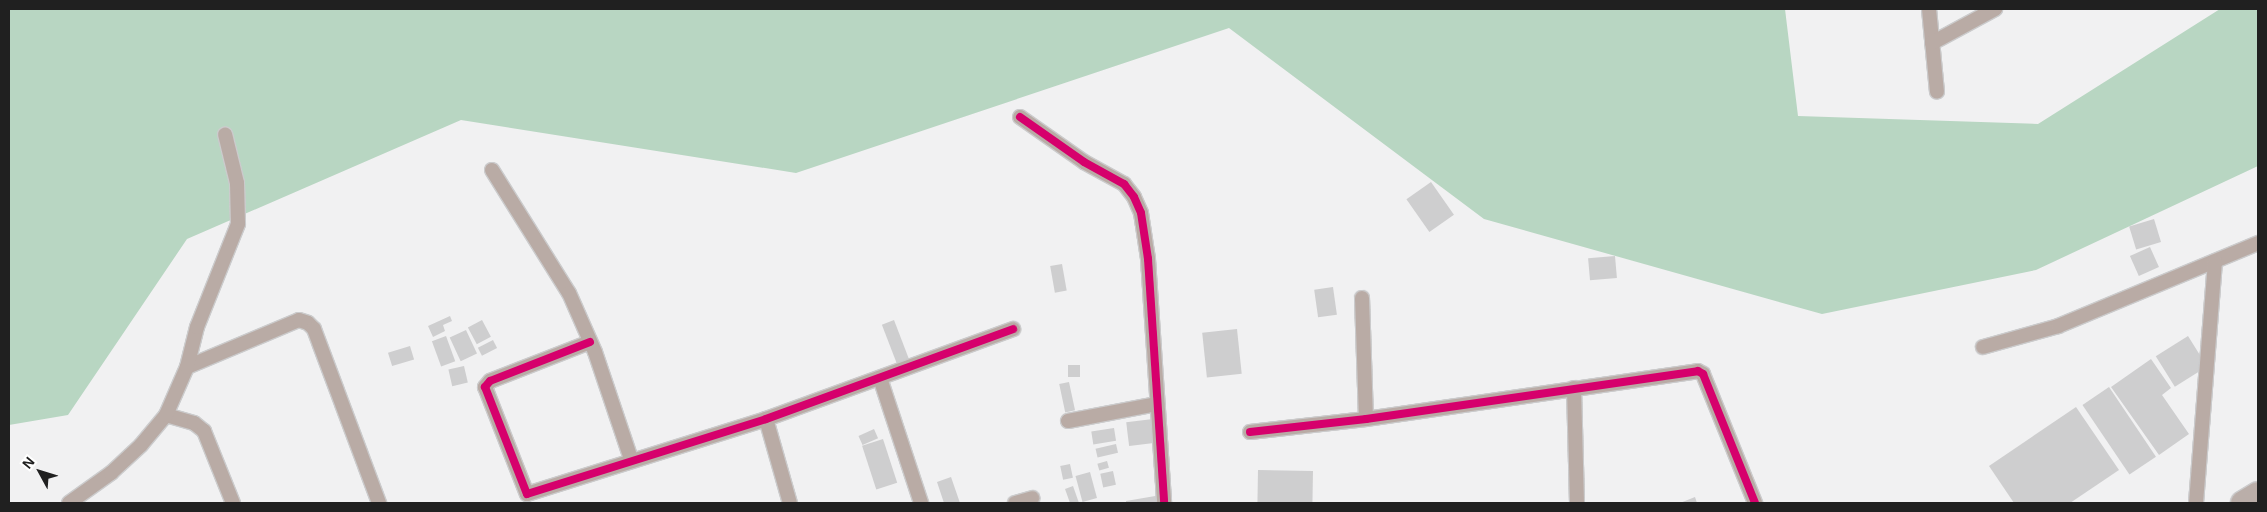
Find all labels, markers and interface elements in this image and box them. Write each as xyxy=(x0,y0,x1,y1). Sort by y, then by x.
north arrow xyxy=(15,447,65,497)
text: N xyxy=(19,454,38,472)

